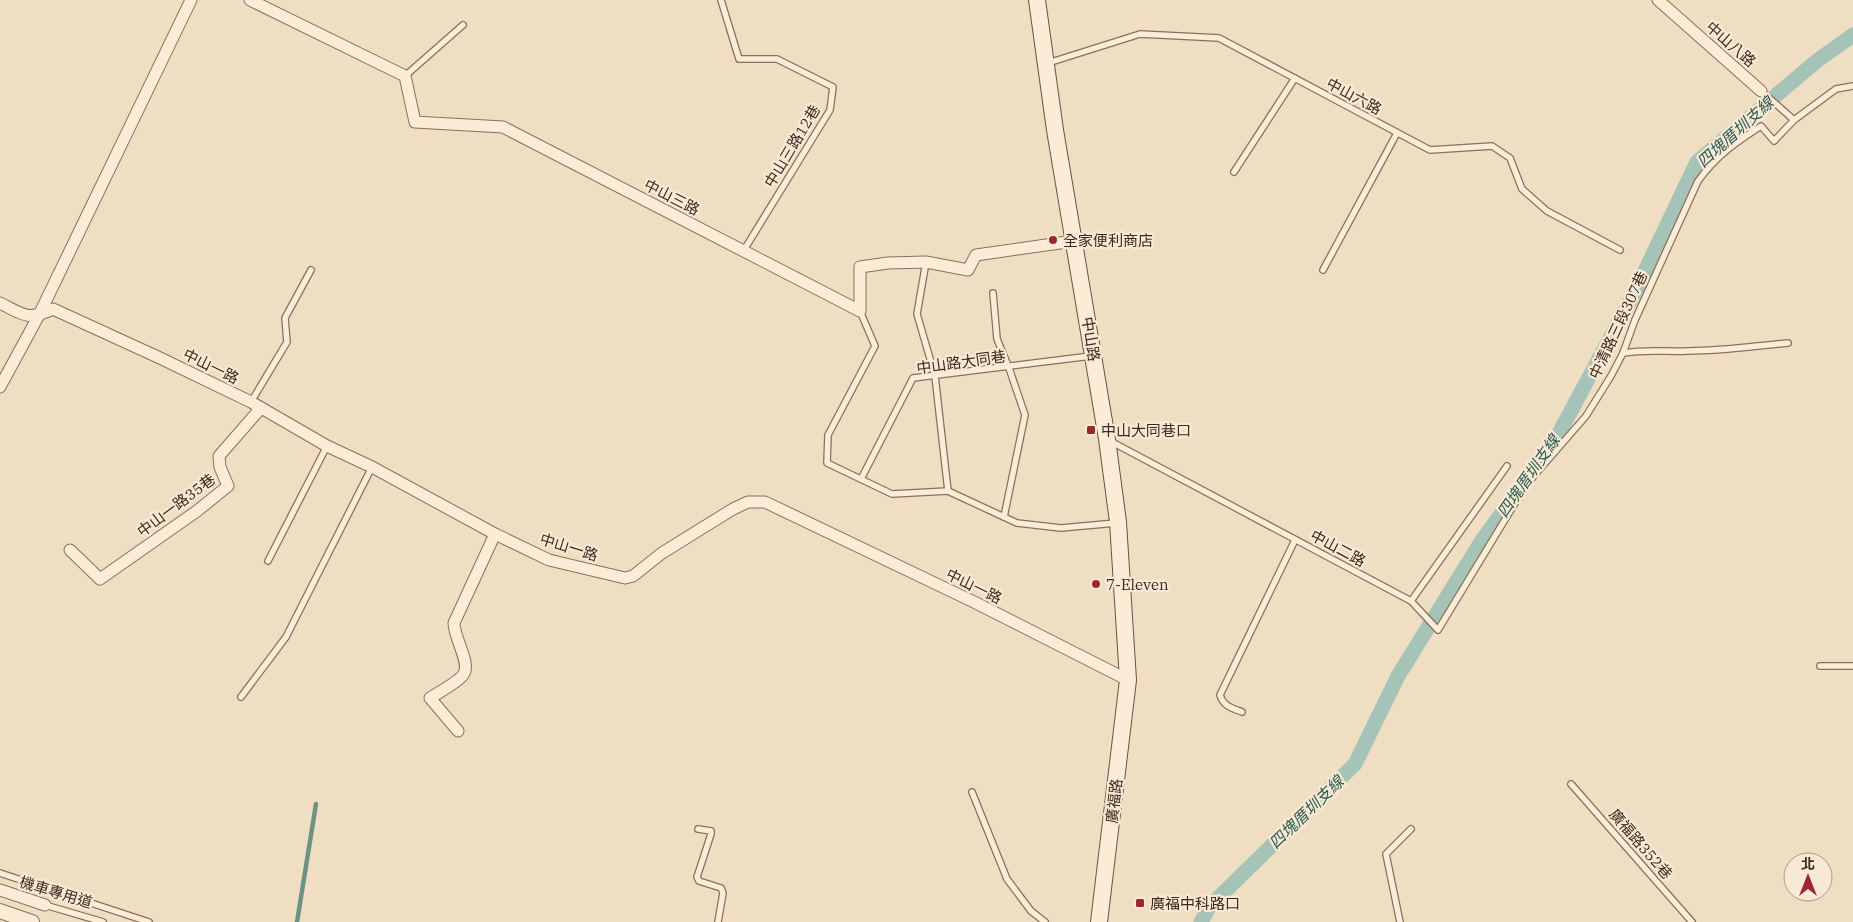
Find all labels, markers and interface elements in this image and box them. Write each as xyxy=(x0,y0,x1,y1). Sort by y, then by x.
street label: 中山八路 xyxy=(1702,17,1760,71)
street label: 中山六路 xyxy=(1323,74,1385,118)
water label: 四塊厝圳支線 xyxy=(1693,91,1779,172)
street label: 中山三路12巷 xyxy=(760,101,824,191)
street label: 中山三路 xyxy=(641,175,703,219)
place label: 全家便利商店 xyxy=(1063,231,1153,250)
marker: 全家便利商店 xyxy=(1047,234,1059,246)
street label: 中清路三段307巷 xyxy=(1585,268,1651,382)
street label: 中山路 xyxy=(1078,315,1104,363)
street label: 中山一路 xyxy=(180,344,242,388)
street label: 中山路大同巷 xyxy=(915,346,1007,378)
place label: 中山大同巷口 xyxy=(1101,421,1191,440)
marker: 中山大同巷口 xyxy=(1085,424,1097,436)
water label: 四塊厝圳支線 xyxy=(1492,429,1565,521)
street label: 中山一路35巷 xyxy=(133,469,219,541)
street label: 中山二路 xyxy=(1307,526,1369,570)
street label: 中山一路 xyxy=(538,529,600,565)
street label: 中山一路 xyxy=(943,564,1005,608)
place label: 7-Eleven xyxy=(1106,575,1169,594)
marker: 7-Eleven xyxy=(1090,578,1102,590)
water label: 四塊厝圳支線 xyxy=(1265,770,1349,853)
street label: 廣福路 xyxy=(1102,778,1126,824)
street label: 廣福路352巷 xyxy=(1605,805,1677,883)
north arrow xyxy=(1783,852,1833,902)
text: 北 xyxy=(1801,855,1815,873)
street label: 機車專用道 xyxy=(17,872,95,912)
place label: 廣福中科路口 xyxy=(1150,894,1240,913)
marker: 廣福中科路口 xyxy=(1134,897,1146,909)

